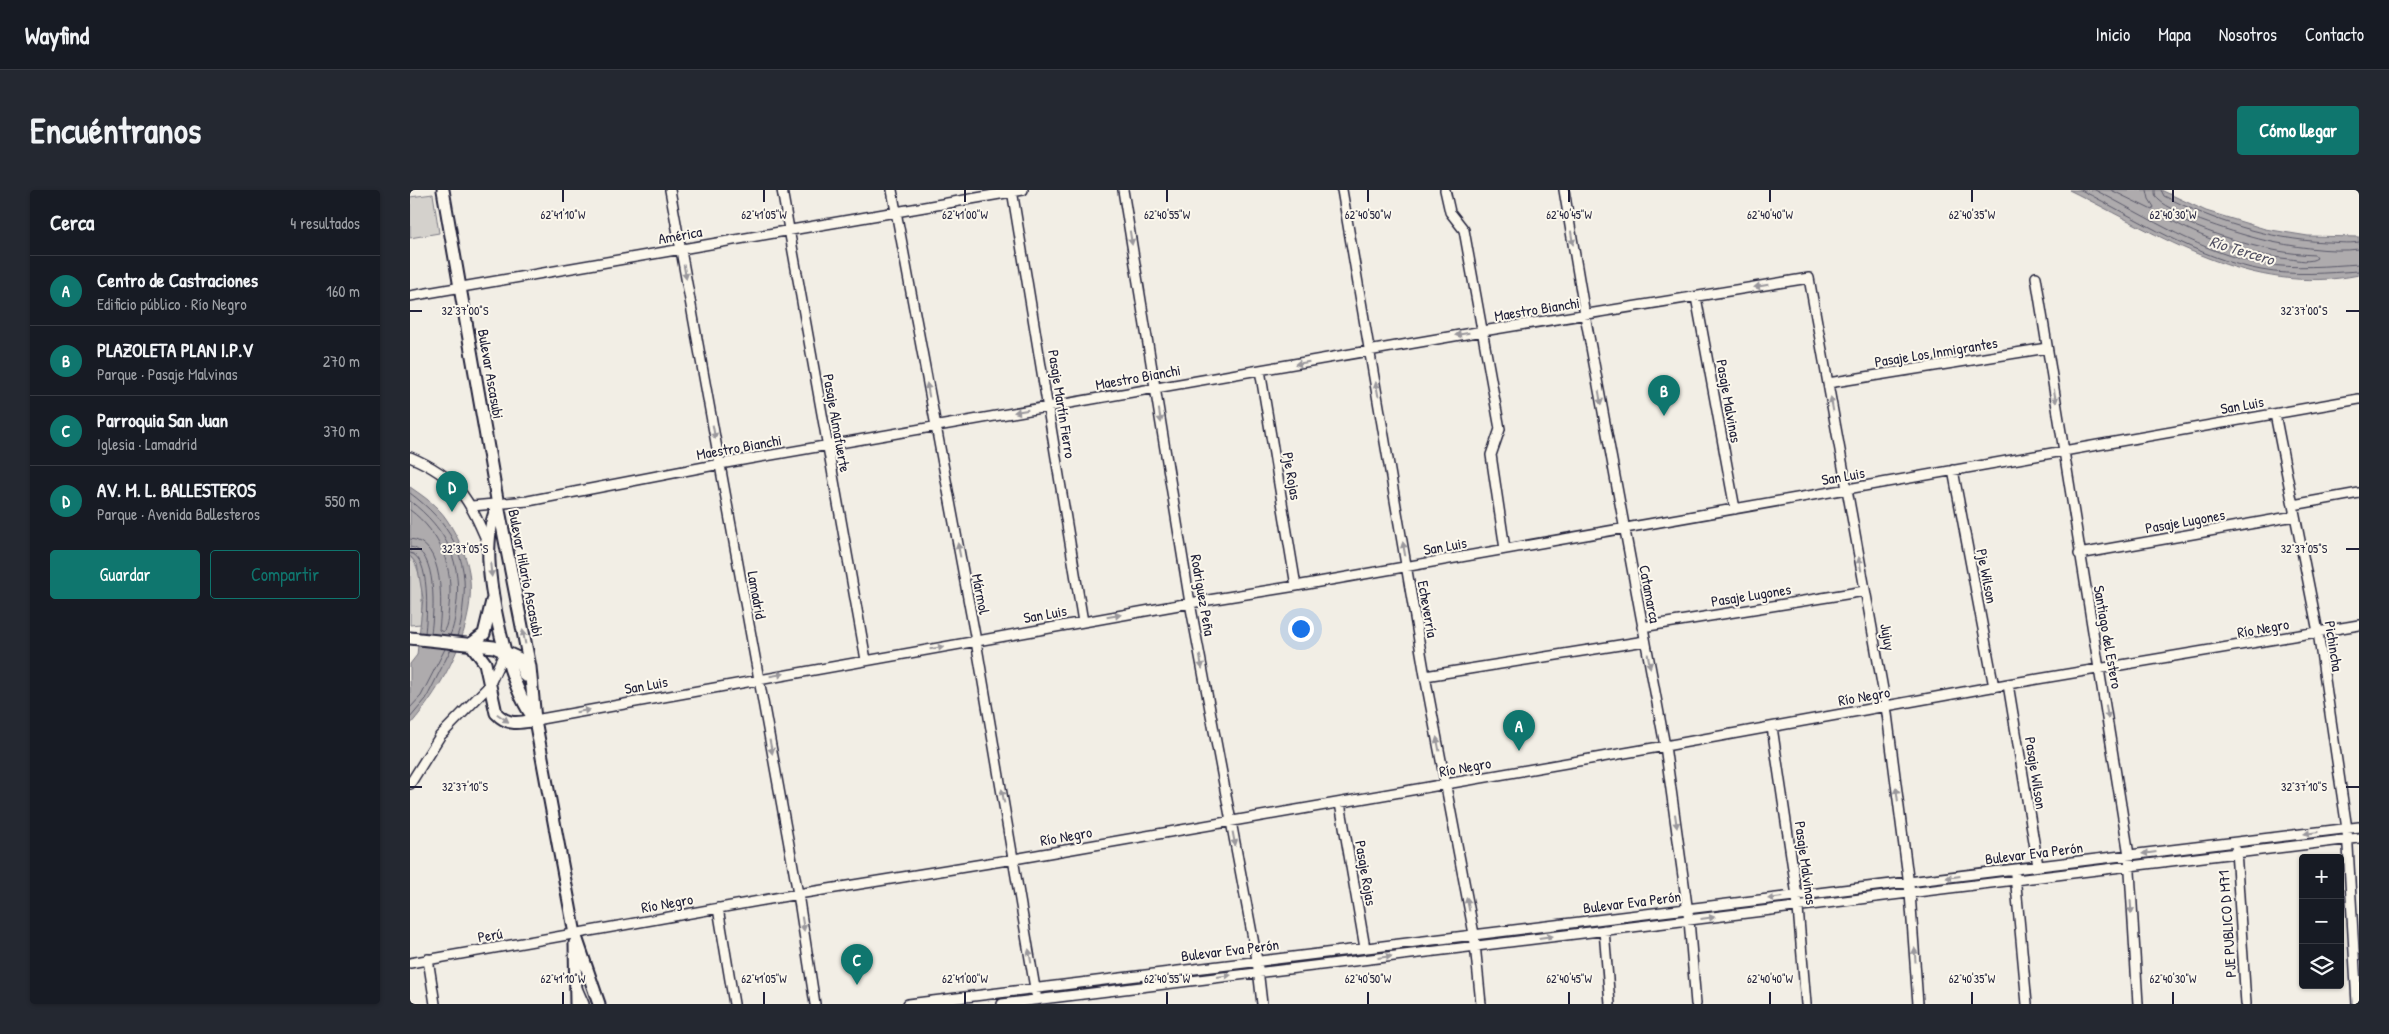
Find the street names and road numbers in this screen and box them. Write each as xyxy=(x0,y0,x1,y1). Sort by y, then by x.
street label: América xyxy=(656,221,704,249)
street label: Maestro Bianchi xyxy=(1493,292,1581,326)
street label: Bulevar Ascasubi xyxy=(473,327,509,421)
street label: Pasaje Los Inmigrantes xyxy=(1873,332,1999,372)
street label: Pasaje Martín Fierro xyxy=(1043,348,1081,460)
street label: Pasaje Malvinas xyxy=(1711,358,1747,445)
street label: Maestro Bianchi xyxy=(1094,359,1182,395)
street label: Pasaje Almafuerte xyxy=(818,372,856,474)
street label: San Luis xyxy=(2219,391,2266,419)
street label: Maestro Bianchi xyxy=(695,429,783,465)
street label: Pje Rojas xyxy=(1277,450,1307,502)
street label: San Luis xyxy=(1820,462,1867,490)
street label: Pasaje Lugones xyxy=(2144,504,2227,538)
street label: Bulevar Hilario Ascasubi xyxy=(503,507,549,639)
street label: San Luis xyxy=(1422,532,1469,560)
street label: Pje Wilson xyxy=(1971,547,2003,605)
street label: Rodriguez Peña xyxy=(1186,553,1220,637)
street label: Catamarca xyxy=(1634,563,1666,625)
street label: Lamadrid xyxy=(742,569,772,621)
street label: Mármol xyxy=(967,572,995,616)
street label: Pasaje Lugones xyxy=(1710,578,1793,612)
street label: Echeverría xyxy=(1413,579,1443,639)
street label: Santiago del Estero xyxy=(2089,584,2127,690)
street label: San Luis xyxy=(1022,600,1069,628)
street label: Río Negro xyxy=(2236,613,2290,643)
street label: Pichincha xyxy=(2320,619,2348,673)
street label: Jujuy xyxy=(1875,622,1901,652)
street label: San Luis xyxy=(623,671,670,699)
street label: Río Negro xyxy=(1837,681,1891,711)
street label: Pasaje Wilson xyxy=(2020,735,2052,811)
street label: Río Negro xyxy=(1438,752,1492,782)
street label: Pasaje Malvinas xyxy=(1790,820,1822,906)
street label: Río Negro xyxy=(1039,821,1093,851)
street label: Bulevar Eva Perón xyxy=(1984,837,2084,869)
street label: Pasaje Rojas xyxy=(1350,839,1382,907)
street label: PJE PUBLICO D M71 xyxy=(2213,870,2241,978)
street label: Bulevar Eva Perón xyxy=(1582,886,1682,918)
street label: Río Negro xyxy=(640,888,694,918)
street label: Perú xyxy=(476,922,504,948)
street label: Bulevar Eva Perón xyxy=(1180,934,1280,966)

